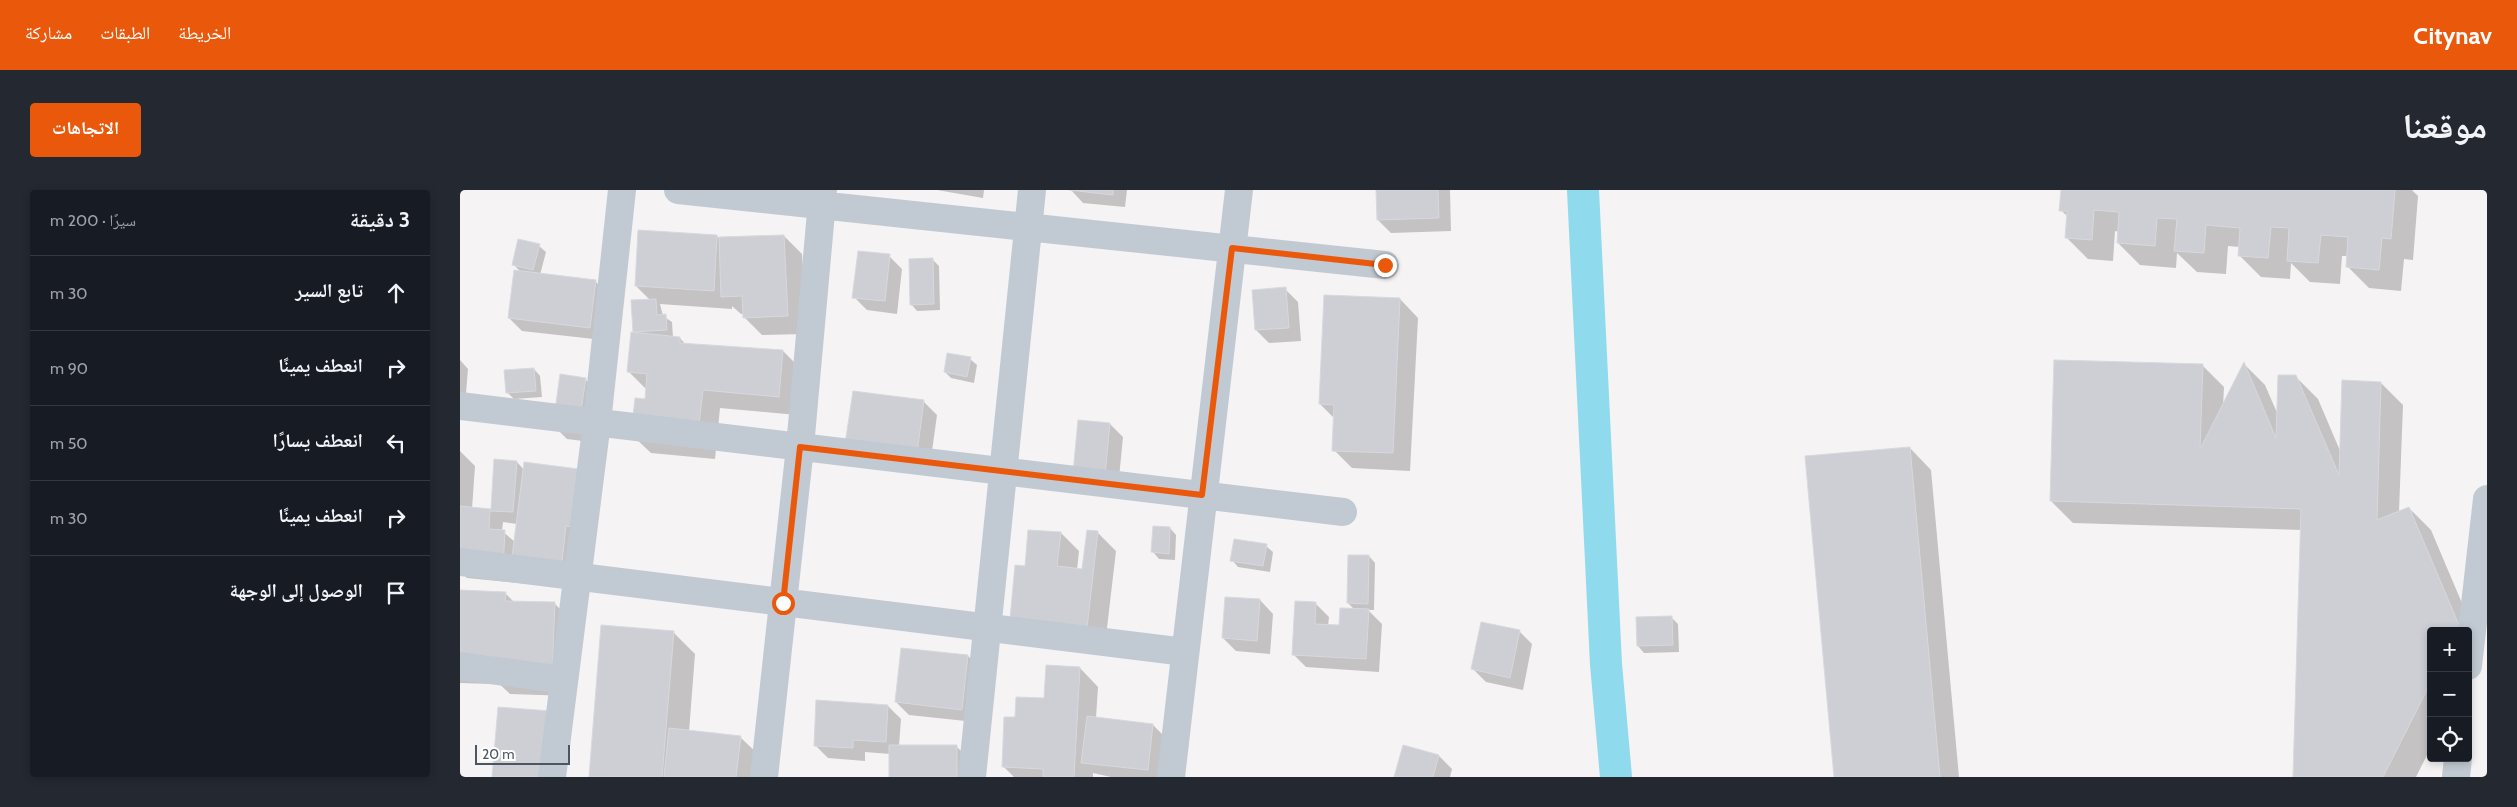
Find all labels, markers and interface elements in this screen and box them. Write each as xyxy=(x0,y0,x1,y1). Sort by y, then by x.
text: Citynav xyxy=(2413,21,2492,50)
text: مشاركة xyxy=(25,22,72,44)
text: الطبقات xyxy=(100,22,150,44)
text: الخريطة xyxy=(178,22,231,44)
button: الاتجاهات xyxy=(30,103,141,157)
text: موقعنا xyxy=(2402,104,2487,147)
text: 3 دقيقة xyxy=(350,207,410,232)
text: سيرًا · 200 m xyxy=(50,211,136,230)
route end xyxy=(1374,254,1397,277)
text: تابع السير xyxy=(295,279,363,302)
icon: ahead xyxy=(382,279,410,307)
text: 30 m xyxy=(50,284,87,303)
text: انعطف يمينًا xyxy=(278,354,363,377)
icon: right xyxy=(382,354,410,382)
text: 90 m xyxy=(50,359,88,378)
text: انعطف يسارًا xyxy=(273,429,363,452)
icon: left xyxy=(382,429,410,457)
text: 50 m xyxy=(50,434,87,453)
text: انعطف يمينًا xyxy=(278,504,363,527)
icon: right xyxy=(382,504,410,532)
text: 30 m xyxy=(50,509,87,528)
text: الوصول إلى الوجهة xyxy=(230,579,363,602)
icon: arrive xyxy=(382,579,410,607)
route start xyxy=(772,592,795,615)
map controls xyxy=(2427,627,2472,762)
button: + xyxy=(2427,627,2472,672)
button: − xyxy=(2427,672,2472,717)
button: locate xyxy=(2427,717,2472,762)
scale bar xyxy=(475,742,570,765)
text: 20 m xyxy=(482,745,515,763)

